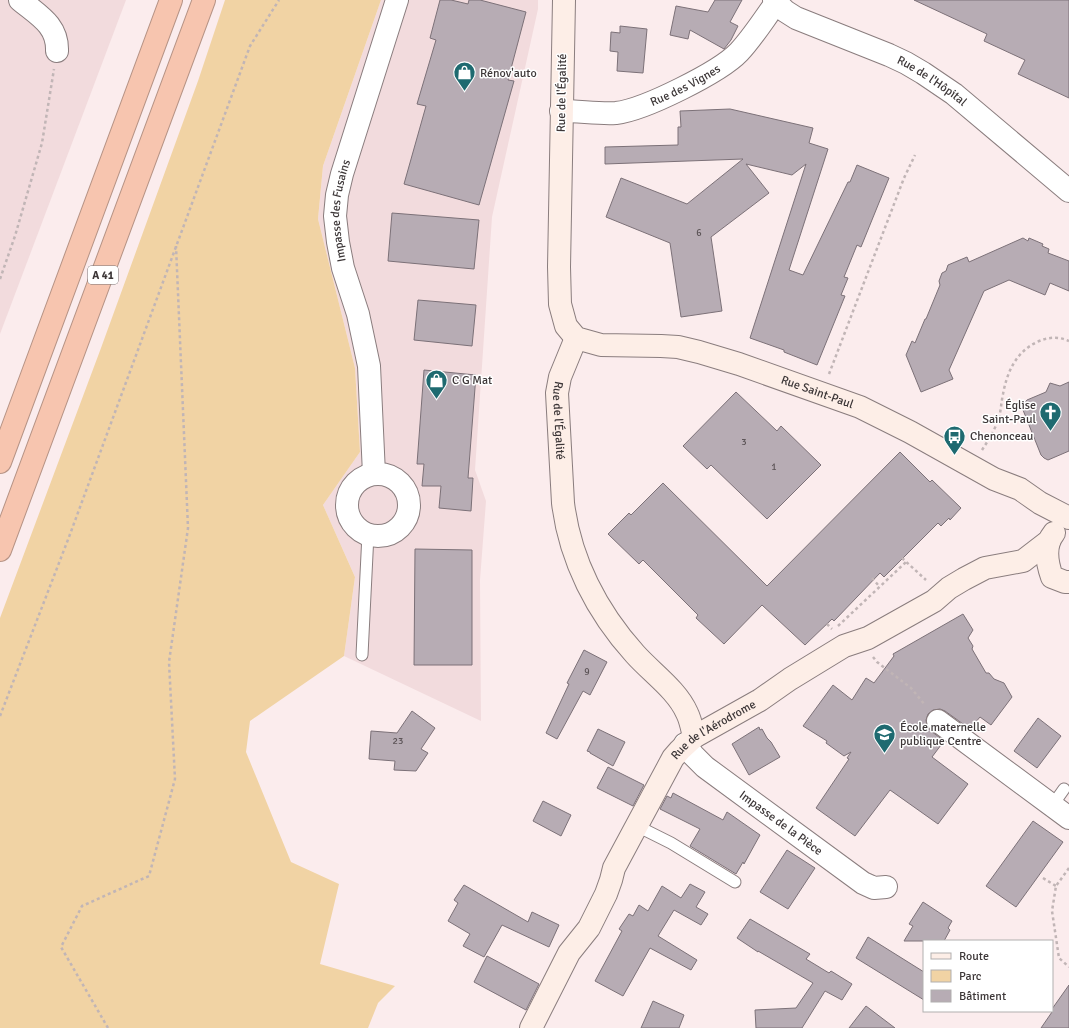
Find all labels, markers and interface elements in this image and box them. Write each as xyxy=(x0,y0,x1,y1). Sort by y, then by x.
street label: Rue de l'Hôpital xyxy=(895,52,970,109)
street label: Rue de l'Égalité xyxy=(554,54,570,132)
shop icon: Rénov'auto xyxy=(452,60,478,93)
street label: Rue des Vignes xyxy=(648,61,723,109)
place label: Rénov'auto xyxy=(480,66,537,81)
street label: Impasse des Fusains xyxy=(327,157,354,263)
house number: 6 xyxy=(696,227,702,239)
road number: A 41 xyxy=(88,266,118,284)
shop icon: C G Mat xyxy=(424,367,450,400)
street label: Rue Saint-Paul xyxy=(779,372,856,412)
place label: C G Mat xyxy=(452,373,492,388)
street label: Rue de l'Égalité xyxy=(549,380,568,460)
place label: Église Saint-Paul xyxy=(982,398,1036,427)
church icon: Église Saint-Paul xyxy=(1038,399,1064,432)
bus stop icon: Chenonceau xyxy=(941,423,967,456)
place label: Chenonceau xyxy=(970,429,1033,444)
house number: 3 xyxy=(741,436,747,448)
house number: 1 xyxy=(771,461,777,473)
house number: 9 xyxy=(584,666,590,678)
street label: Rue de l'Aérodrome xyxy=(668,696,758,763)
place label: École maternelle publique Centre xyxy=(900,720,986,749)
school or university icon: École maternelle publique Centre xyxy=(872,721,898,754)
house number: 23 xyxy=(393,735,403,747)
street label: Impasse de la Pièce xyxy=(736,787,826,858)
legend xyxy=(923,940,1053,1012)
text: Route xyxy=(959,949,989,964)
text: Parc xyxy=(959,969,982,984)
text: Bâtiment xyxy=(959,989,1006,1004)

